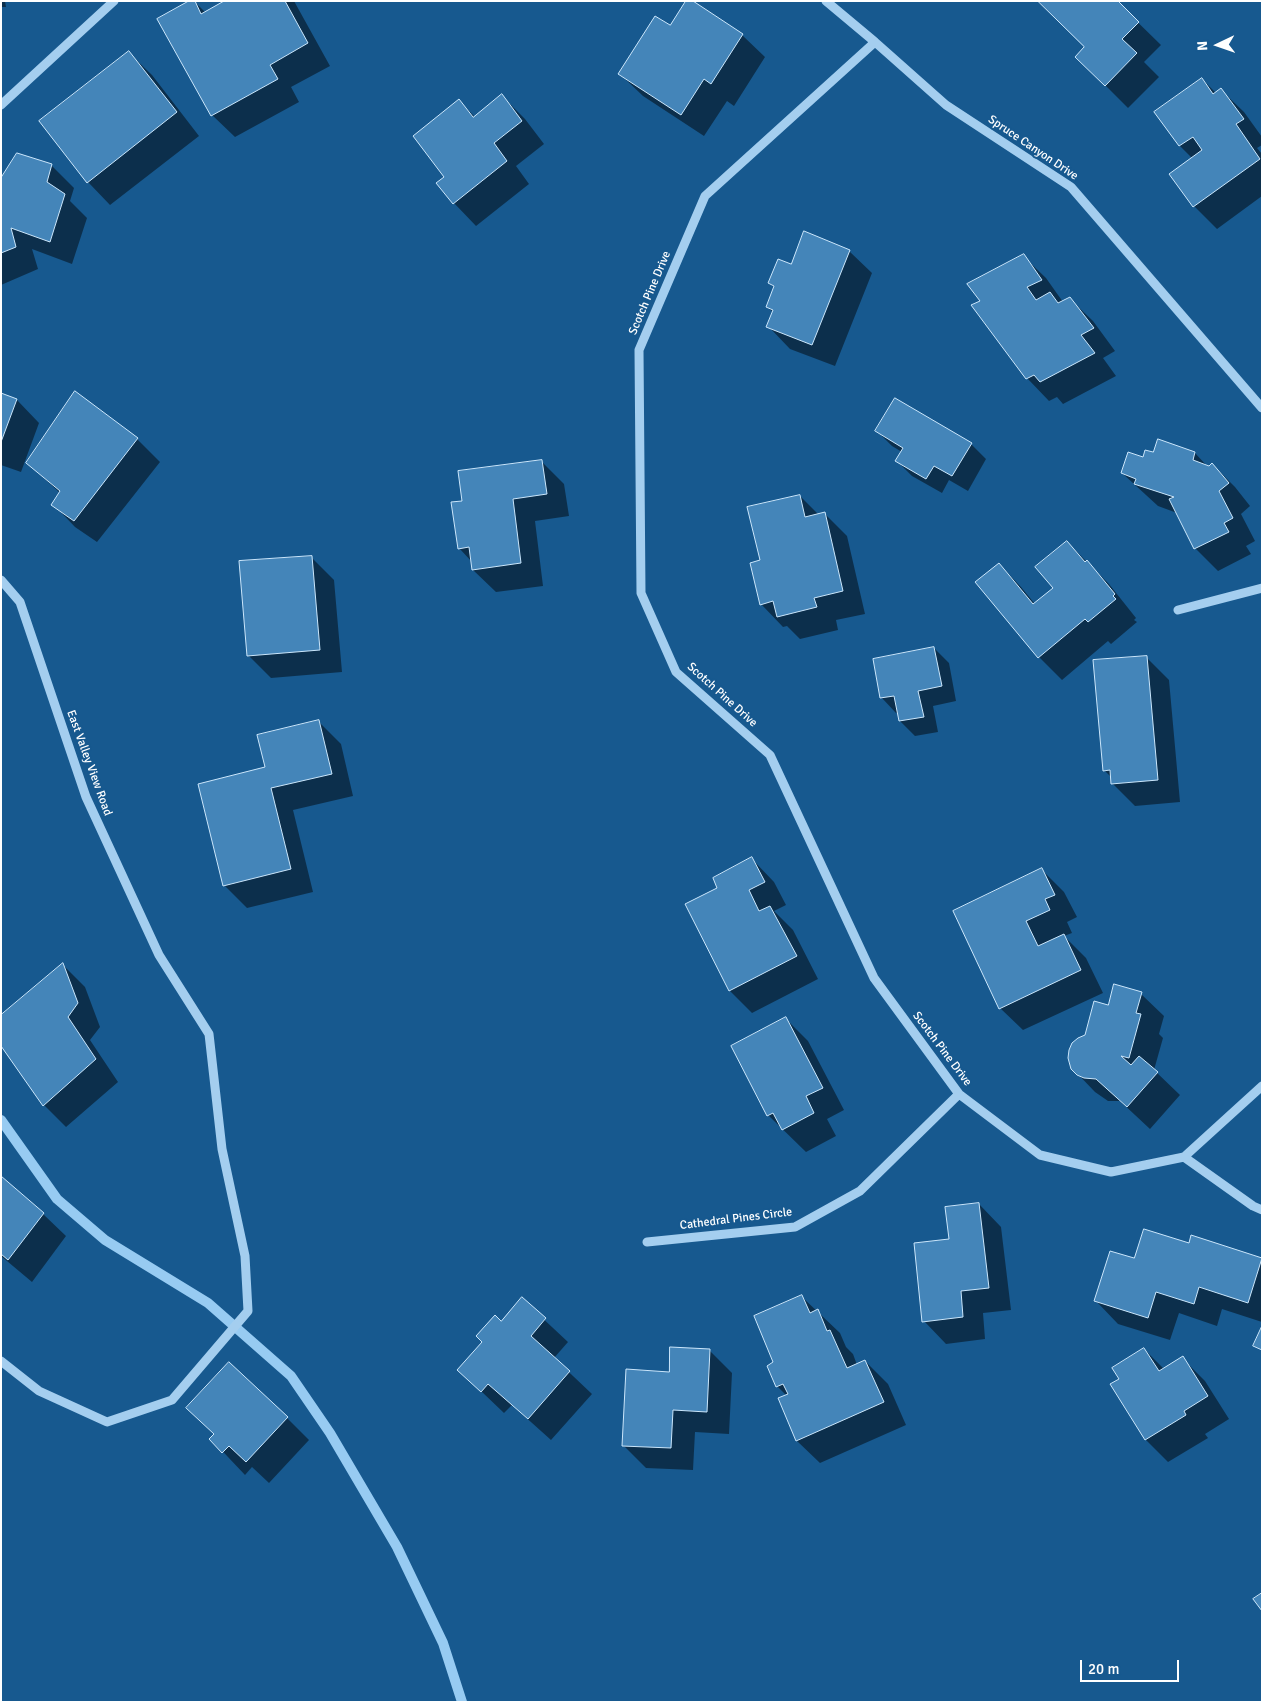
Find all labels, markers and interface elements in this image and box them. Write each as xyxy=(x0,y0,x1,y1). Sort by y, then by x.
north arrow xyxy=(1193,20,1243,70)
text: N xyxy=(1194,40,1211,51)
street label: Spruce Canyon Drive xyxy=(985,113,1081,183)
street label: Scotch Pine Drive xyxy=(626,249,674,337)
street label: Scotch Pine Drive xyxy=(684,660,760,730)
street label: East Valley View Road xyxy=(63,708,115,818)
street label: Scotch Pine Drive xyxy=(909,1009,975,1089)
street label: Cathedral Pines Circle xyxy=(679,1205,793,1233)
scale bar xyxy=(1083,1650,1182,1682)
text: 20 m xyxy=(1088,1660,1119,1678)

